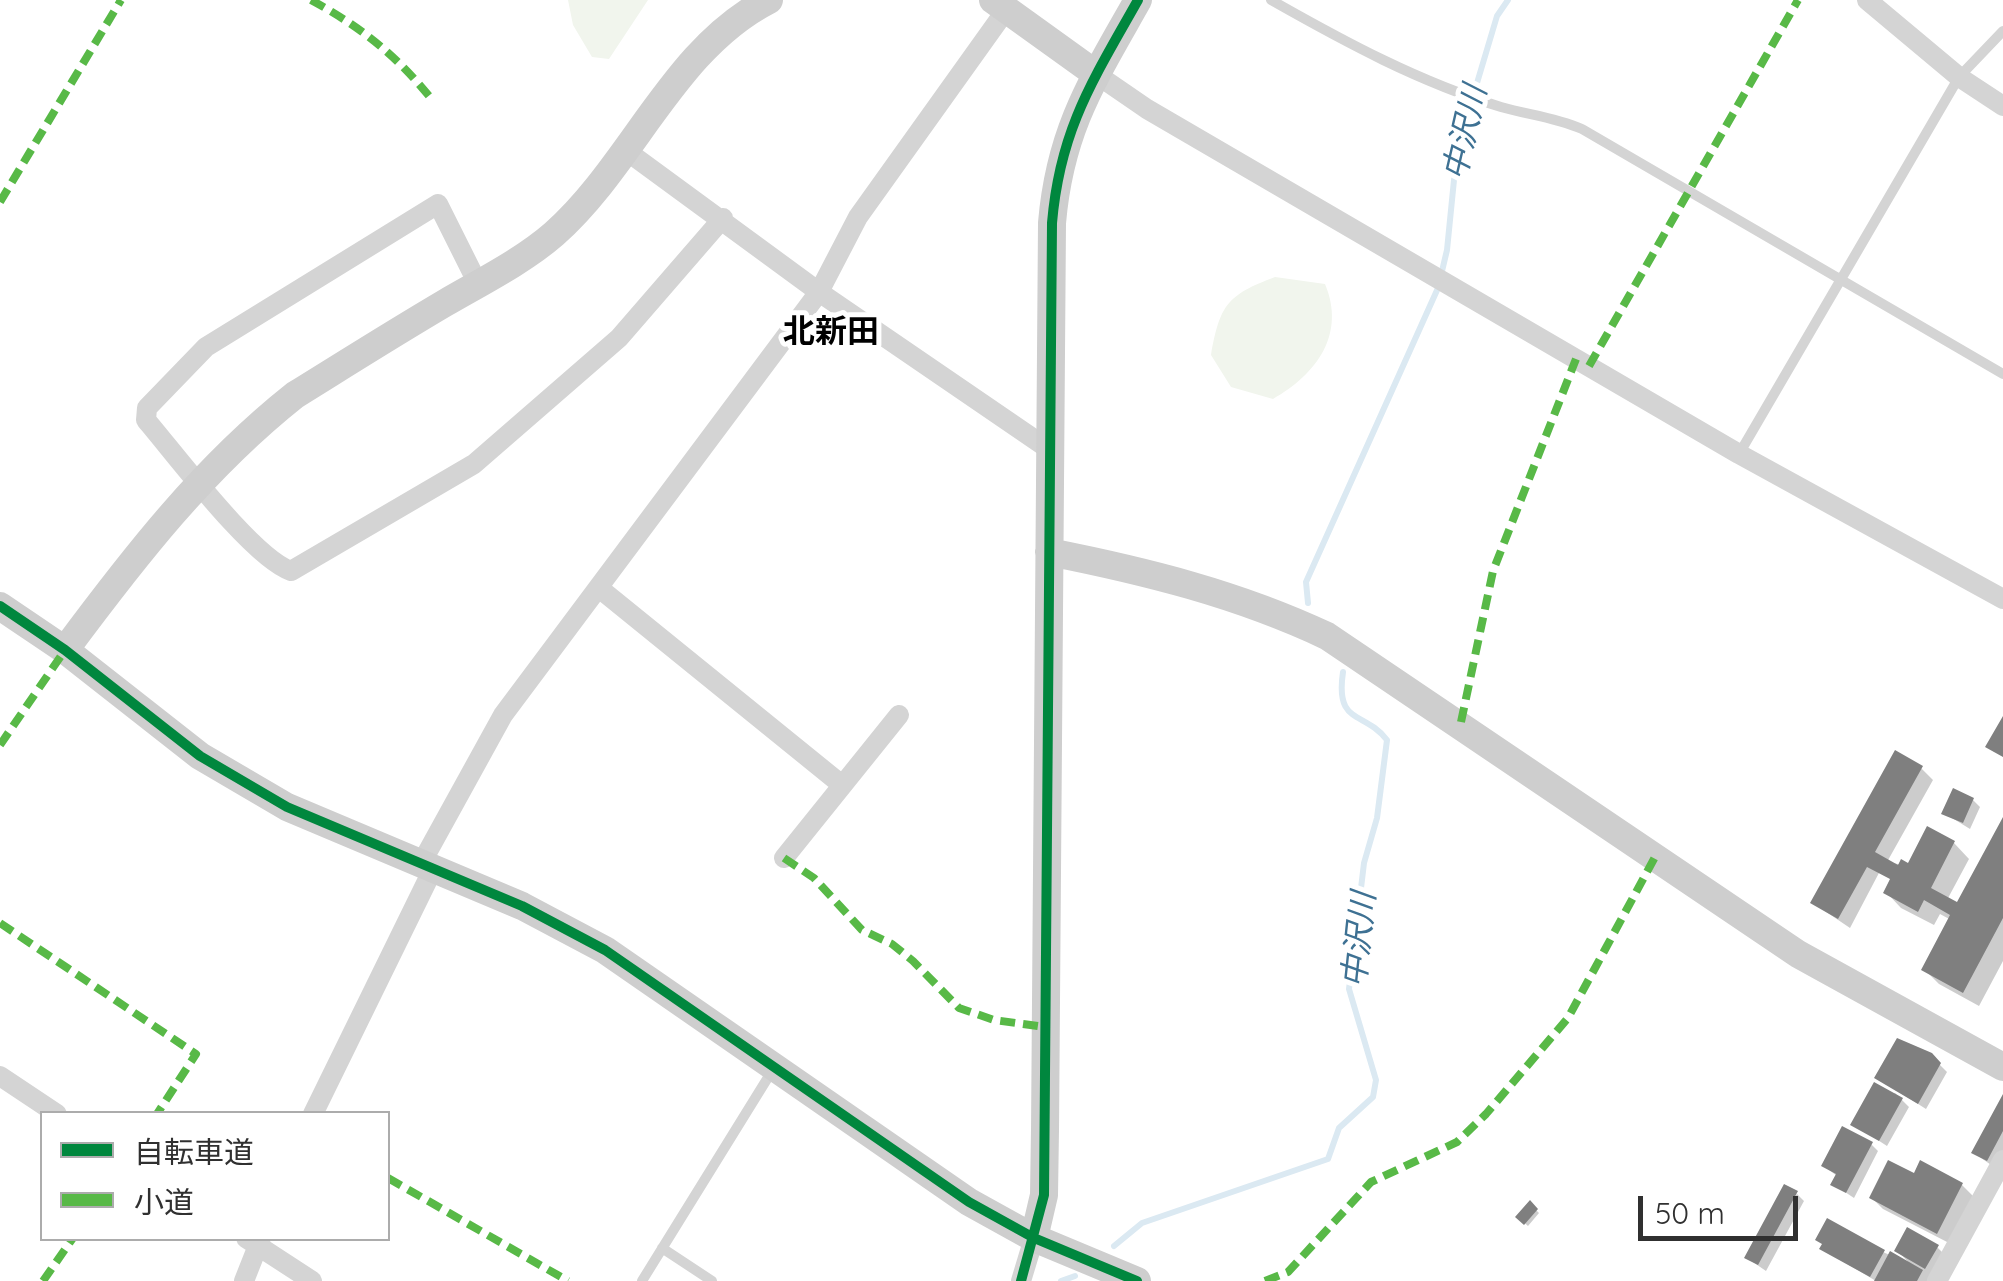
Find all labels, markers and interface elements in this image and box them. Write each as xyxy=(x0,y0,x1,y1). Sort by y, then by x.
water label: 中沢川 xyxy=(1436,82,1496,184)
district label: 北新田 xyxy=(783,313,879,351)
water label: 中沢川 xyxy=(1336,890,1384,990)
legend xyxy=(40,1111,390,1241)
text: 自転車道 xyxy=(134,1133,254,1171)
scale bar xyxy=(1643,1176,1803,1238)
text: 小道 xyxy=(134,1183,194,1221)
text: 50 m xyxy=(1655,1194,1725,1232)

